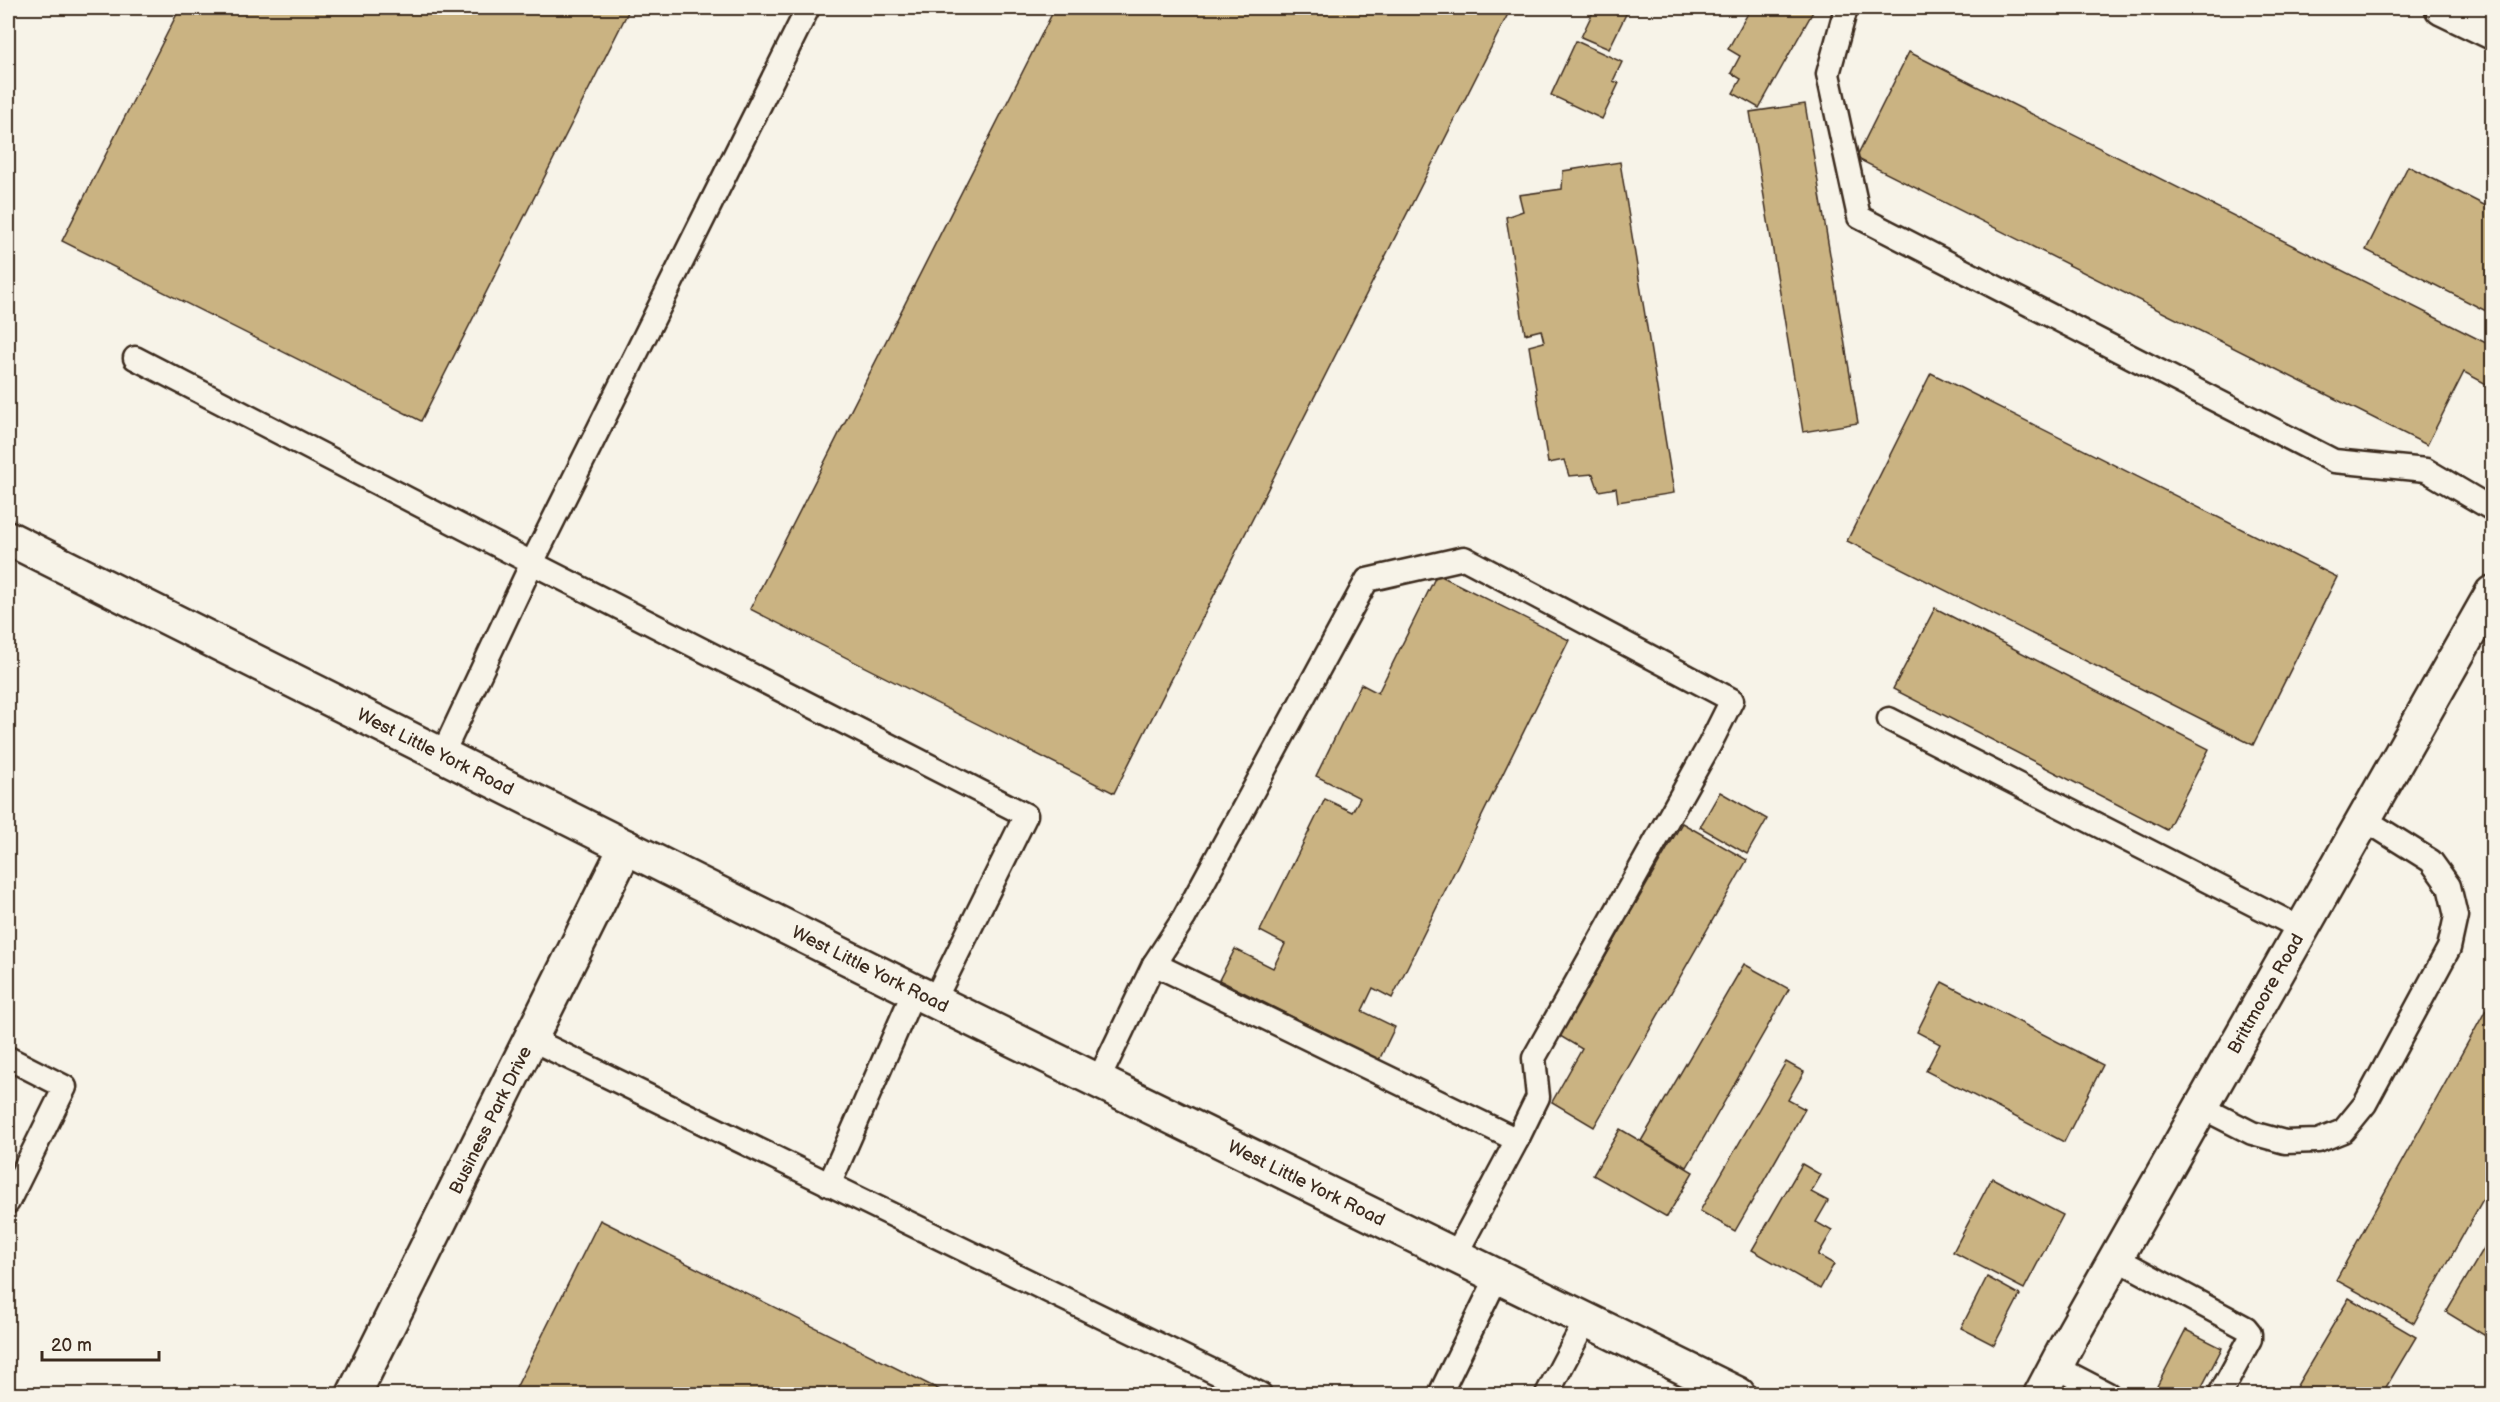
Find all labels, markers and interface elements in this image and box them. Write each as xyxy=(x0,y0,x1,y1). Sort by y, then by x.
street label: West Little York Road xyxy=(354,704,517,800)
street label: West Little York Road xyxy=(788,921,952,1017)
street label: Brittmoore Road xyxy=(2223,930,2308,1057)
street label: Business Park Drive xyxy=(445,1042,536,1197)
street label: West Little York Road xyxy=(1225,1136,1389,1230)
scale bar xyxy=(42,1324,159,1362)
text: 20 m xyxy=(51,1335,92,1356)

